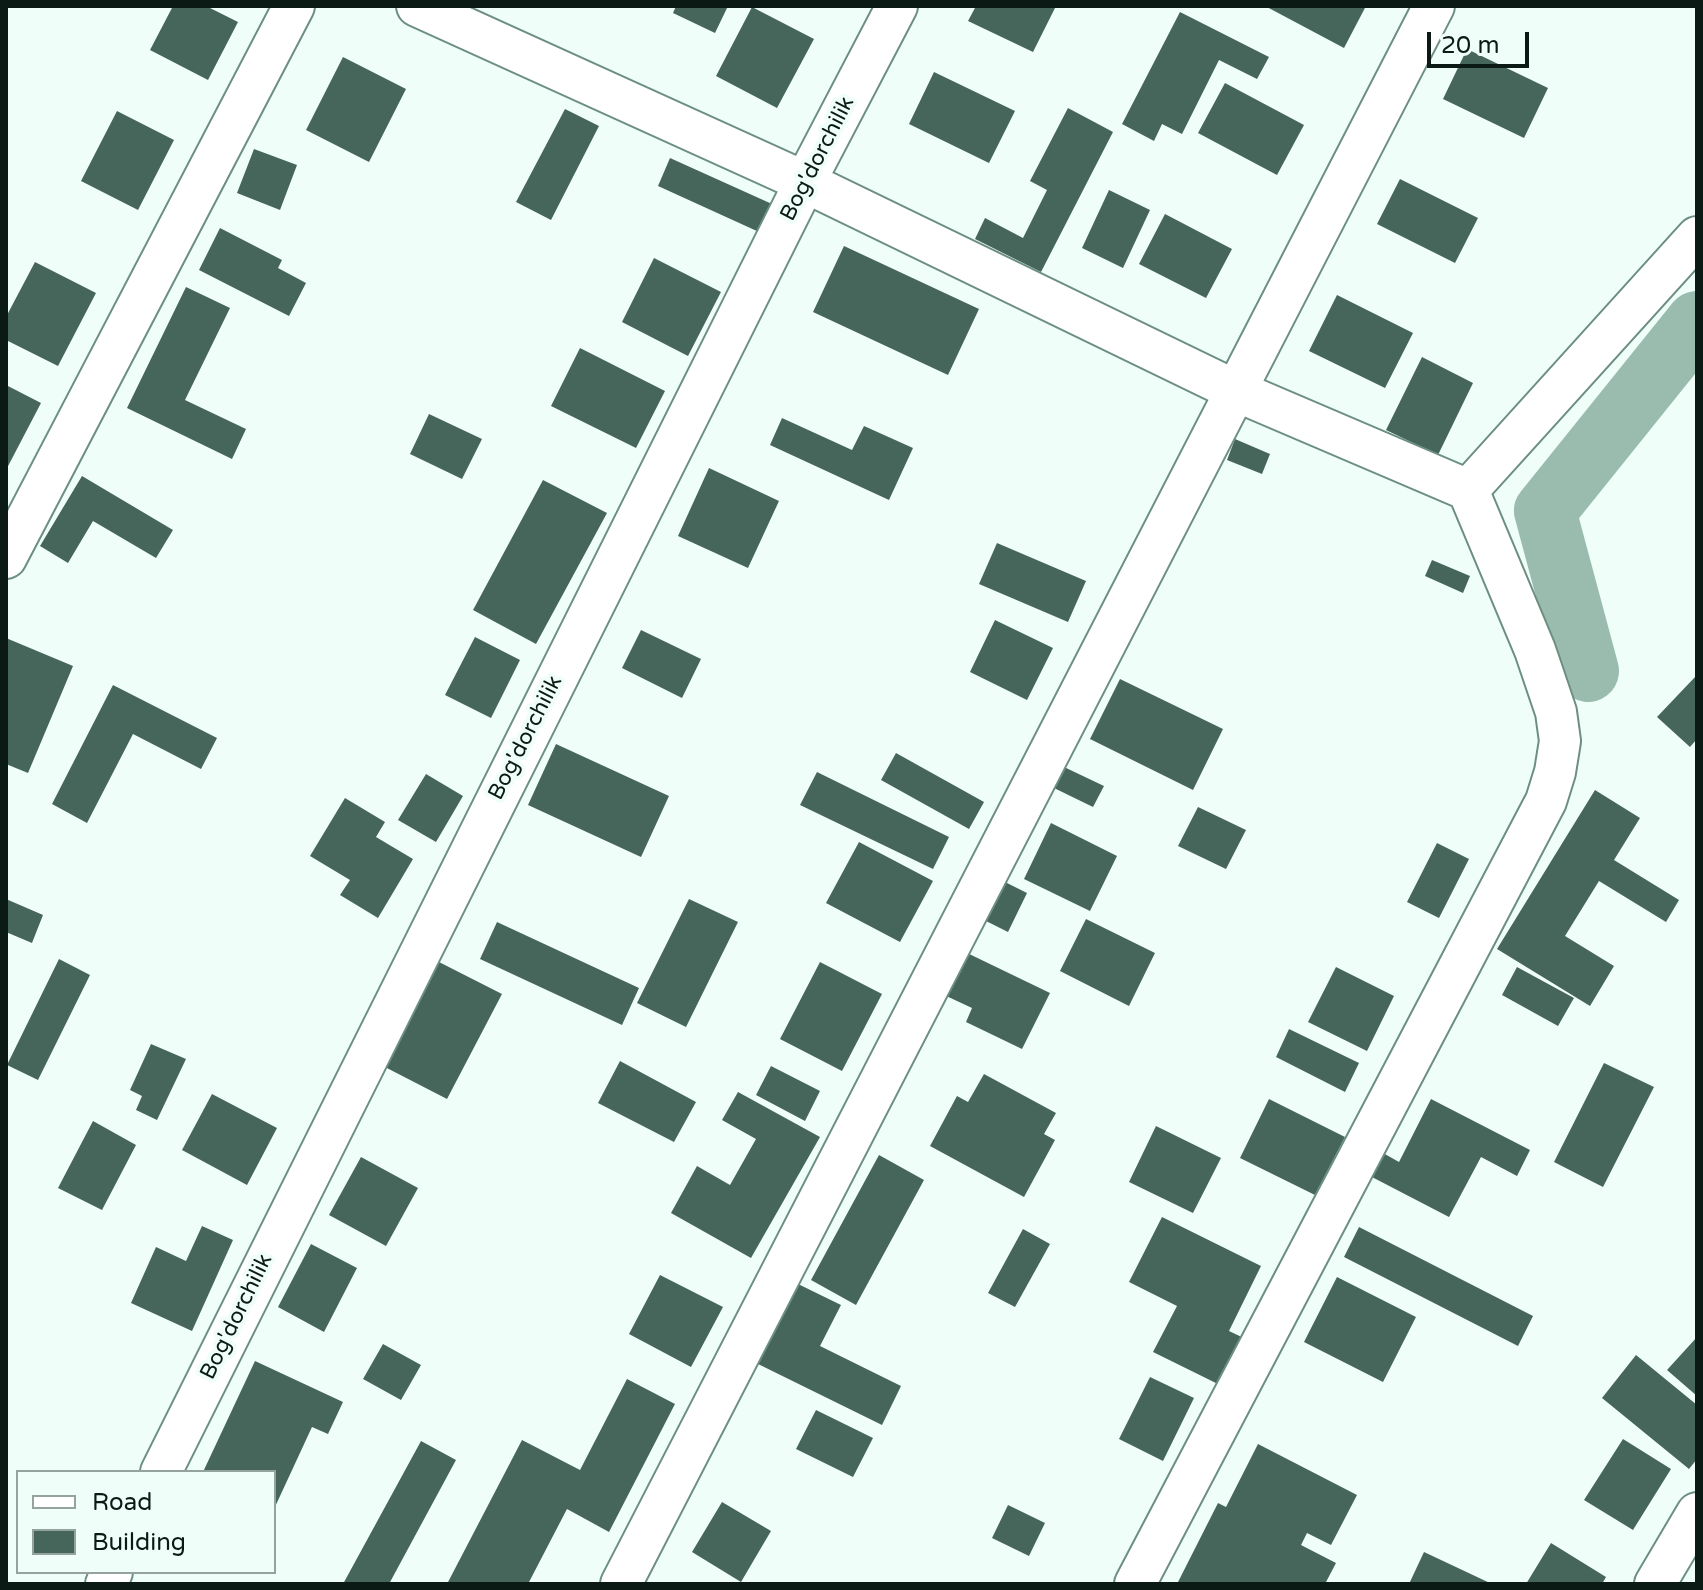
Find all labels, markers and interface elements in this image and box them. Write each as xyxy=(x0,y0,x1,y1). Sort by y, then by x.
scale bar xyxy=(1431,16,1533,66)
text: 20 m xyxy=(1441,31,1499,60)
street label: Bog'dorchilik xyxy=(775,92,861,226)
street label: Bog'dorchilik xyxy=(483,671,569,805)
street label: Bog'dorchilik xyxy=(195,1250,279,1384)
legend xyxy=(16,1470,276,1574)
text: Road xyxy=(92,1488,152,1517)
text: Building xyxy=(92,1528,186,1557)

